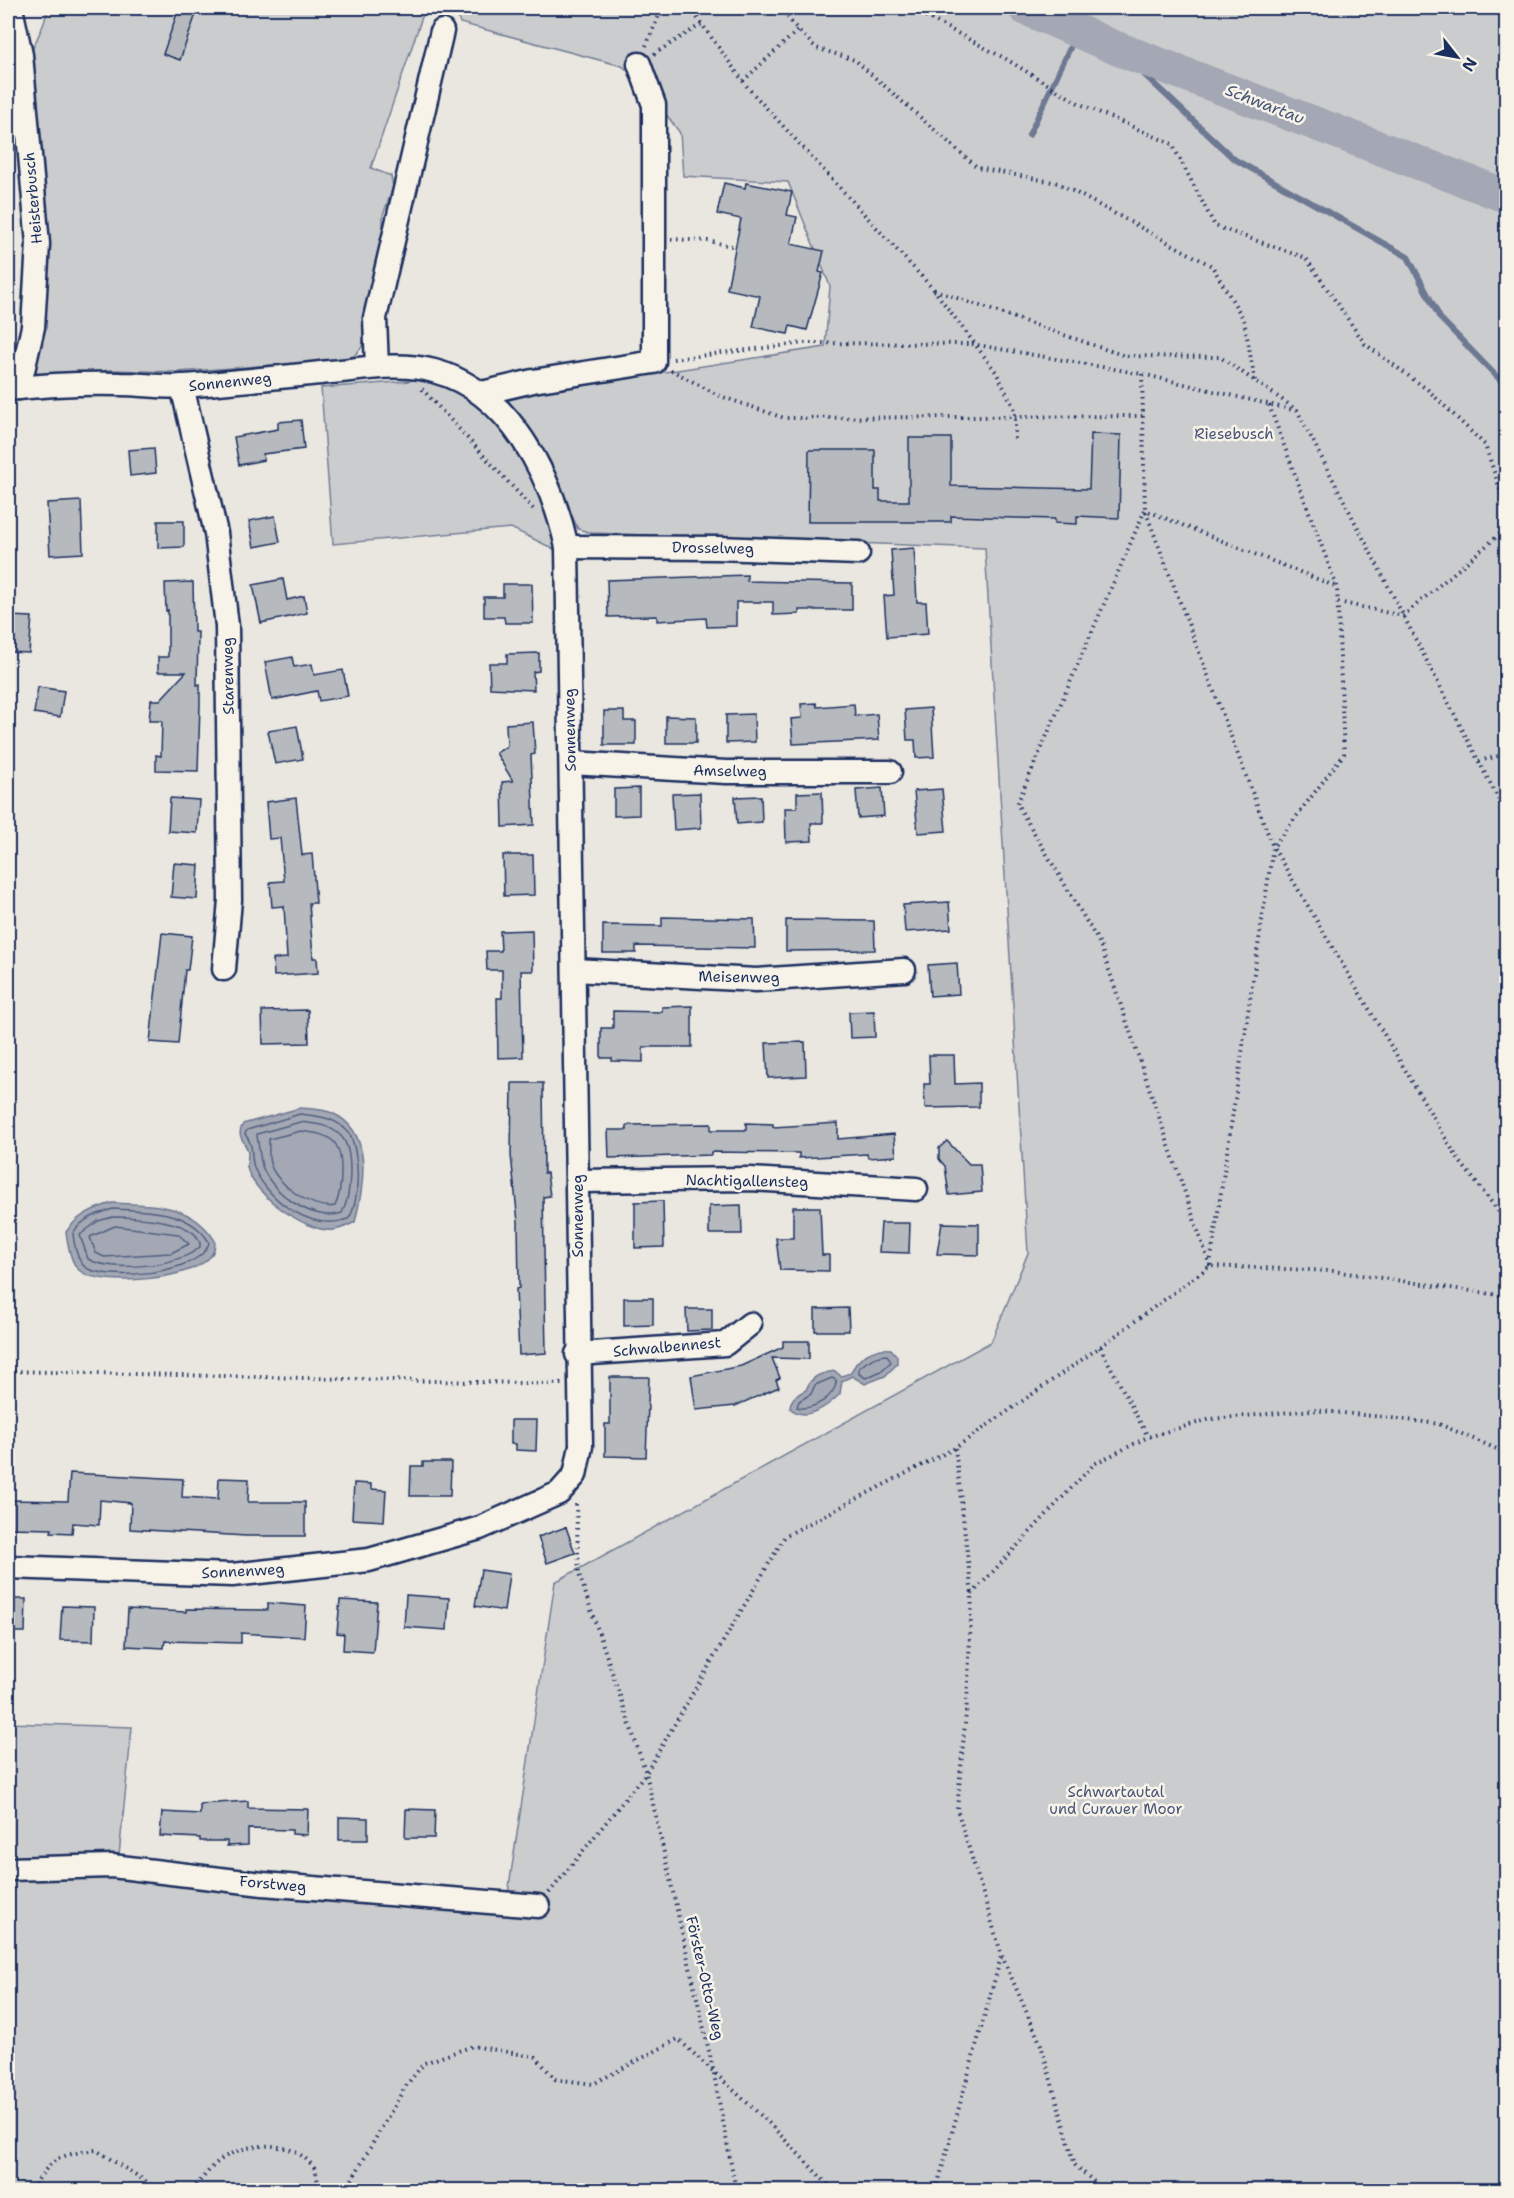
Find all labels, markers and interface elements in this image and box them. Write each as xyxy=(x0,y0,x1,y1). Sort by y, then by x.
north arrow xyxy=(1427,27,1487,87)
text: N xyxy=(1457,54,1482,75)
water label: Schwartau xyxy=(1223,79,1307,129)
street label: Heisterbusch xyxy=(19,151,47,245)
street label: Sonnenweg xyxy=(188,368,272,396)
park label: Riesebusch xyxy=(1194,424,1274,444)
street label: Drosselweg xyxy=(672,537,754,559)
street label: Starenweg xyxy=(217,637,239,715)
street label: Sonnenweg xyxy=(559,688,581,772)
street label: Amselweg xyxy=(693,760,767,782)
street label: Meisenweg xyxy=(698,966,780,988)
street label: Nachtigallensteg xyxy=(685,1170,809,1192)
street label: Sonnenweg xyxy=(568,1174,588,1258)
street label: Schwalbennest xyxy=(612,1332,722,1362)
street label: Sonnenweg xyxy=(201,1559,285,1583)
park label: Schwartautal und Curauer Moor xyxy=(1049,1782,1183,1819)
street label: Forstweg xyxy=(239,1871,307,1897)
street label: Förster-Otto-Weg xyxy=(681,1914,729,2042)

